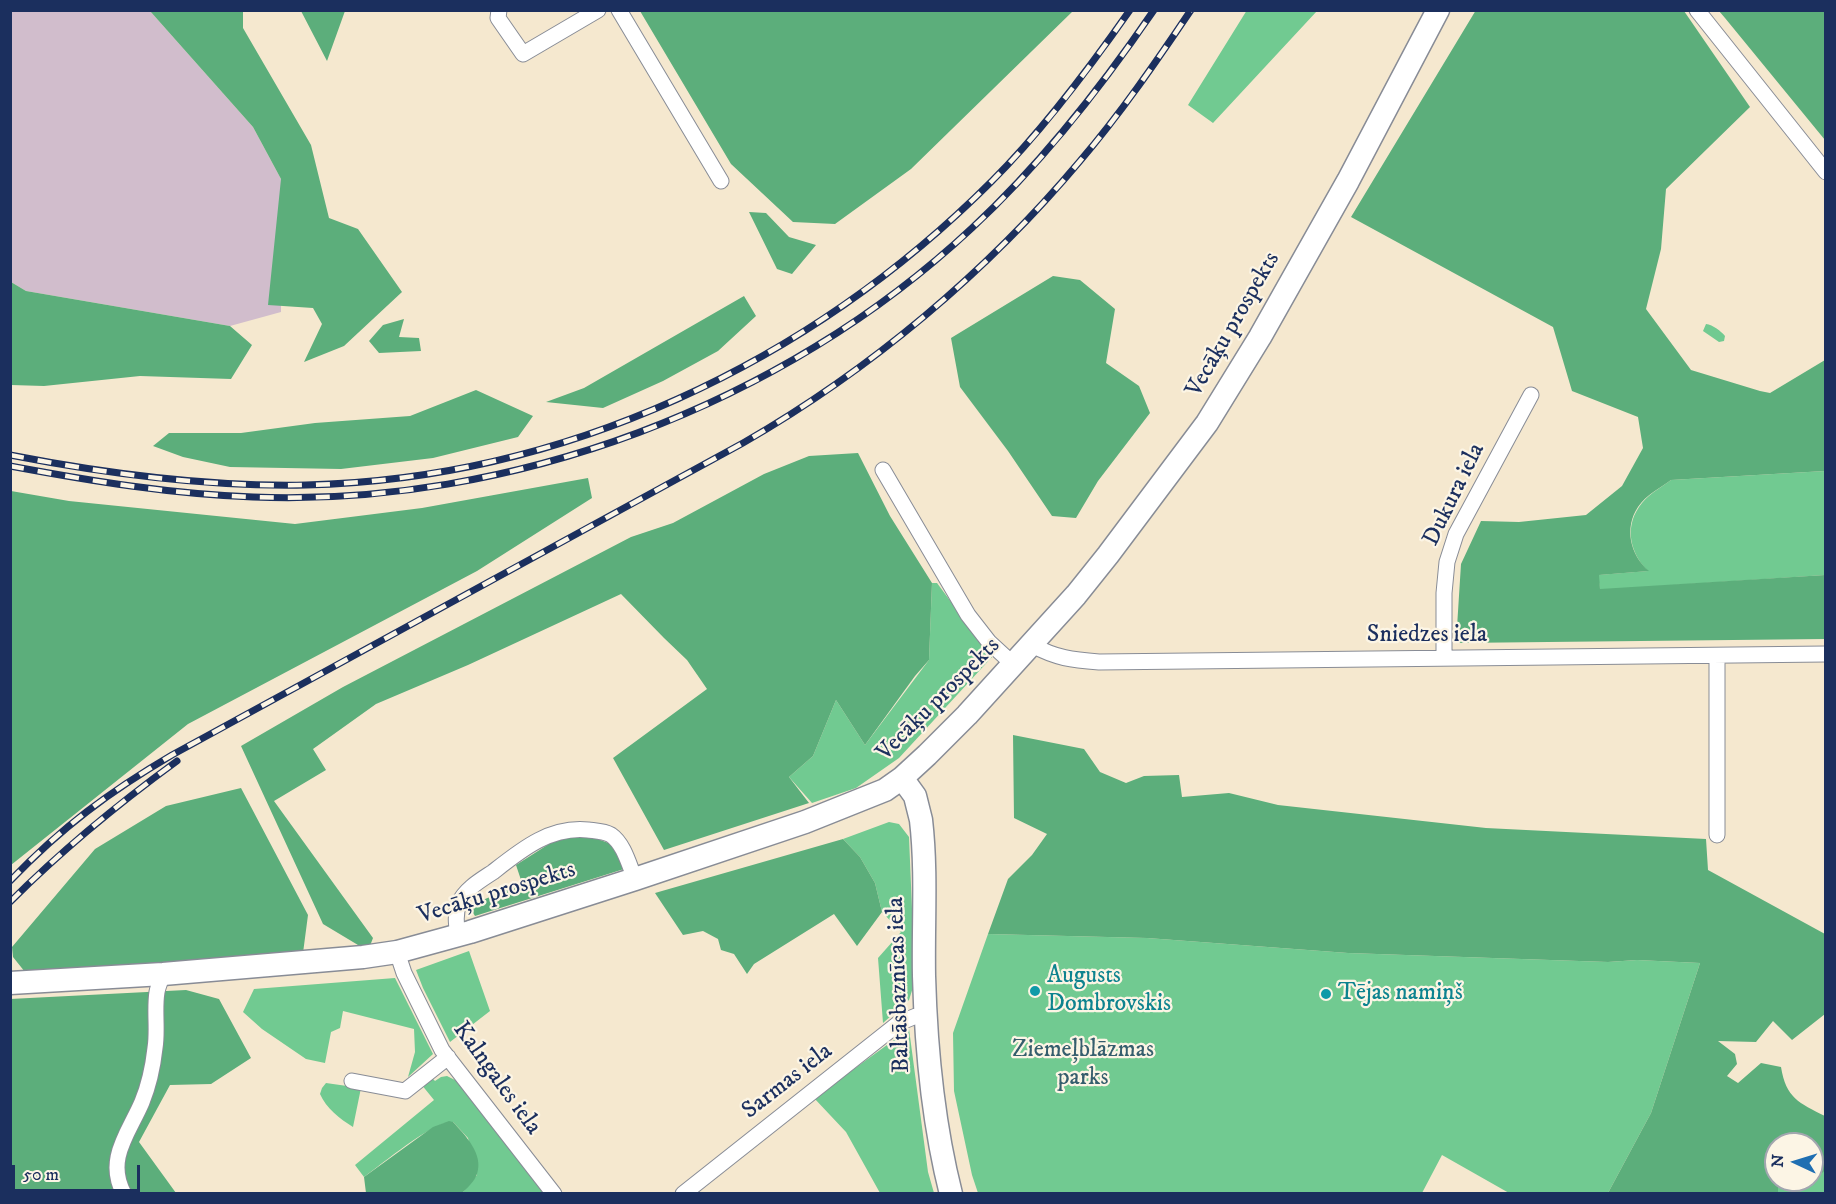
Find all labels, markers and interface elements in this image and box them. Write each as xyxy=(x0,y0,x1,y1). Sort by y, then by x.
street label: Vecāķu prospekts xyxy=(1181,247,1287,403)
street label: Dukura iela xyxy=(1418,439,1492,551)
street label: Sniedzes iela xyxy=(1367,622,1487,650)
street label: Vecāķu prospekts xyxy=(871,632,1007,768)
street label: Vecāķu prospekts xyxy=(415,856,579,932)
street label: Baltāsbaznīcas iela xyxy=(883,896,917,1074)
place label: Augusts Dombrovskis xyxy=(1047,963,1171,1019)
place label: Tējas namiņš xyxy=(1338,980,1463,1008)
marker: Augusts Dombrovskis xyxy=(1028,984,1042,998)
marker: Tējas namiņš xyxy=(1319,987,1333,1001)
street label: Kalngales iela xyxy=(445,1017,547,1141)
park label: Ziemeļblāzmas parks xyxy=(1012,1037,1154,1093)
street label: Sarmas iela xyxy=(737,1038,839,1126)
north arrow xyxy=(1764,1132,1824,1192)
scale bar xyxy=(15,1153,142,1191)
text: N xyxy=(1768,1154,1788,1168)
text: 50 m xyxy=(23,1164,59,1186)

